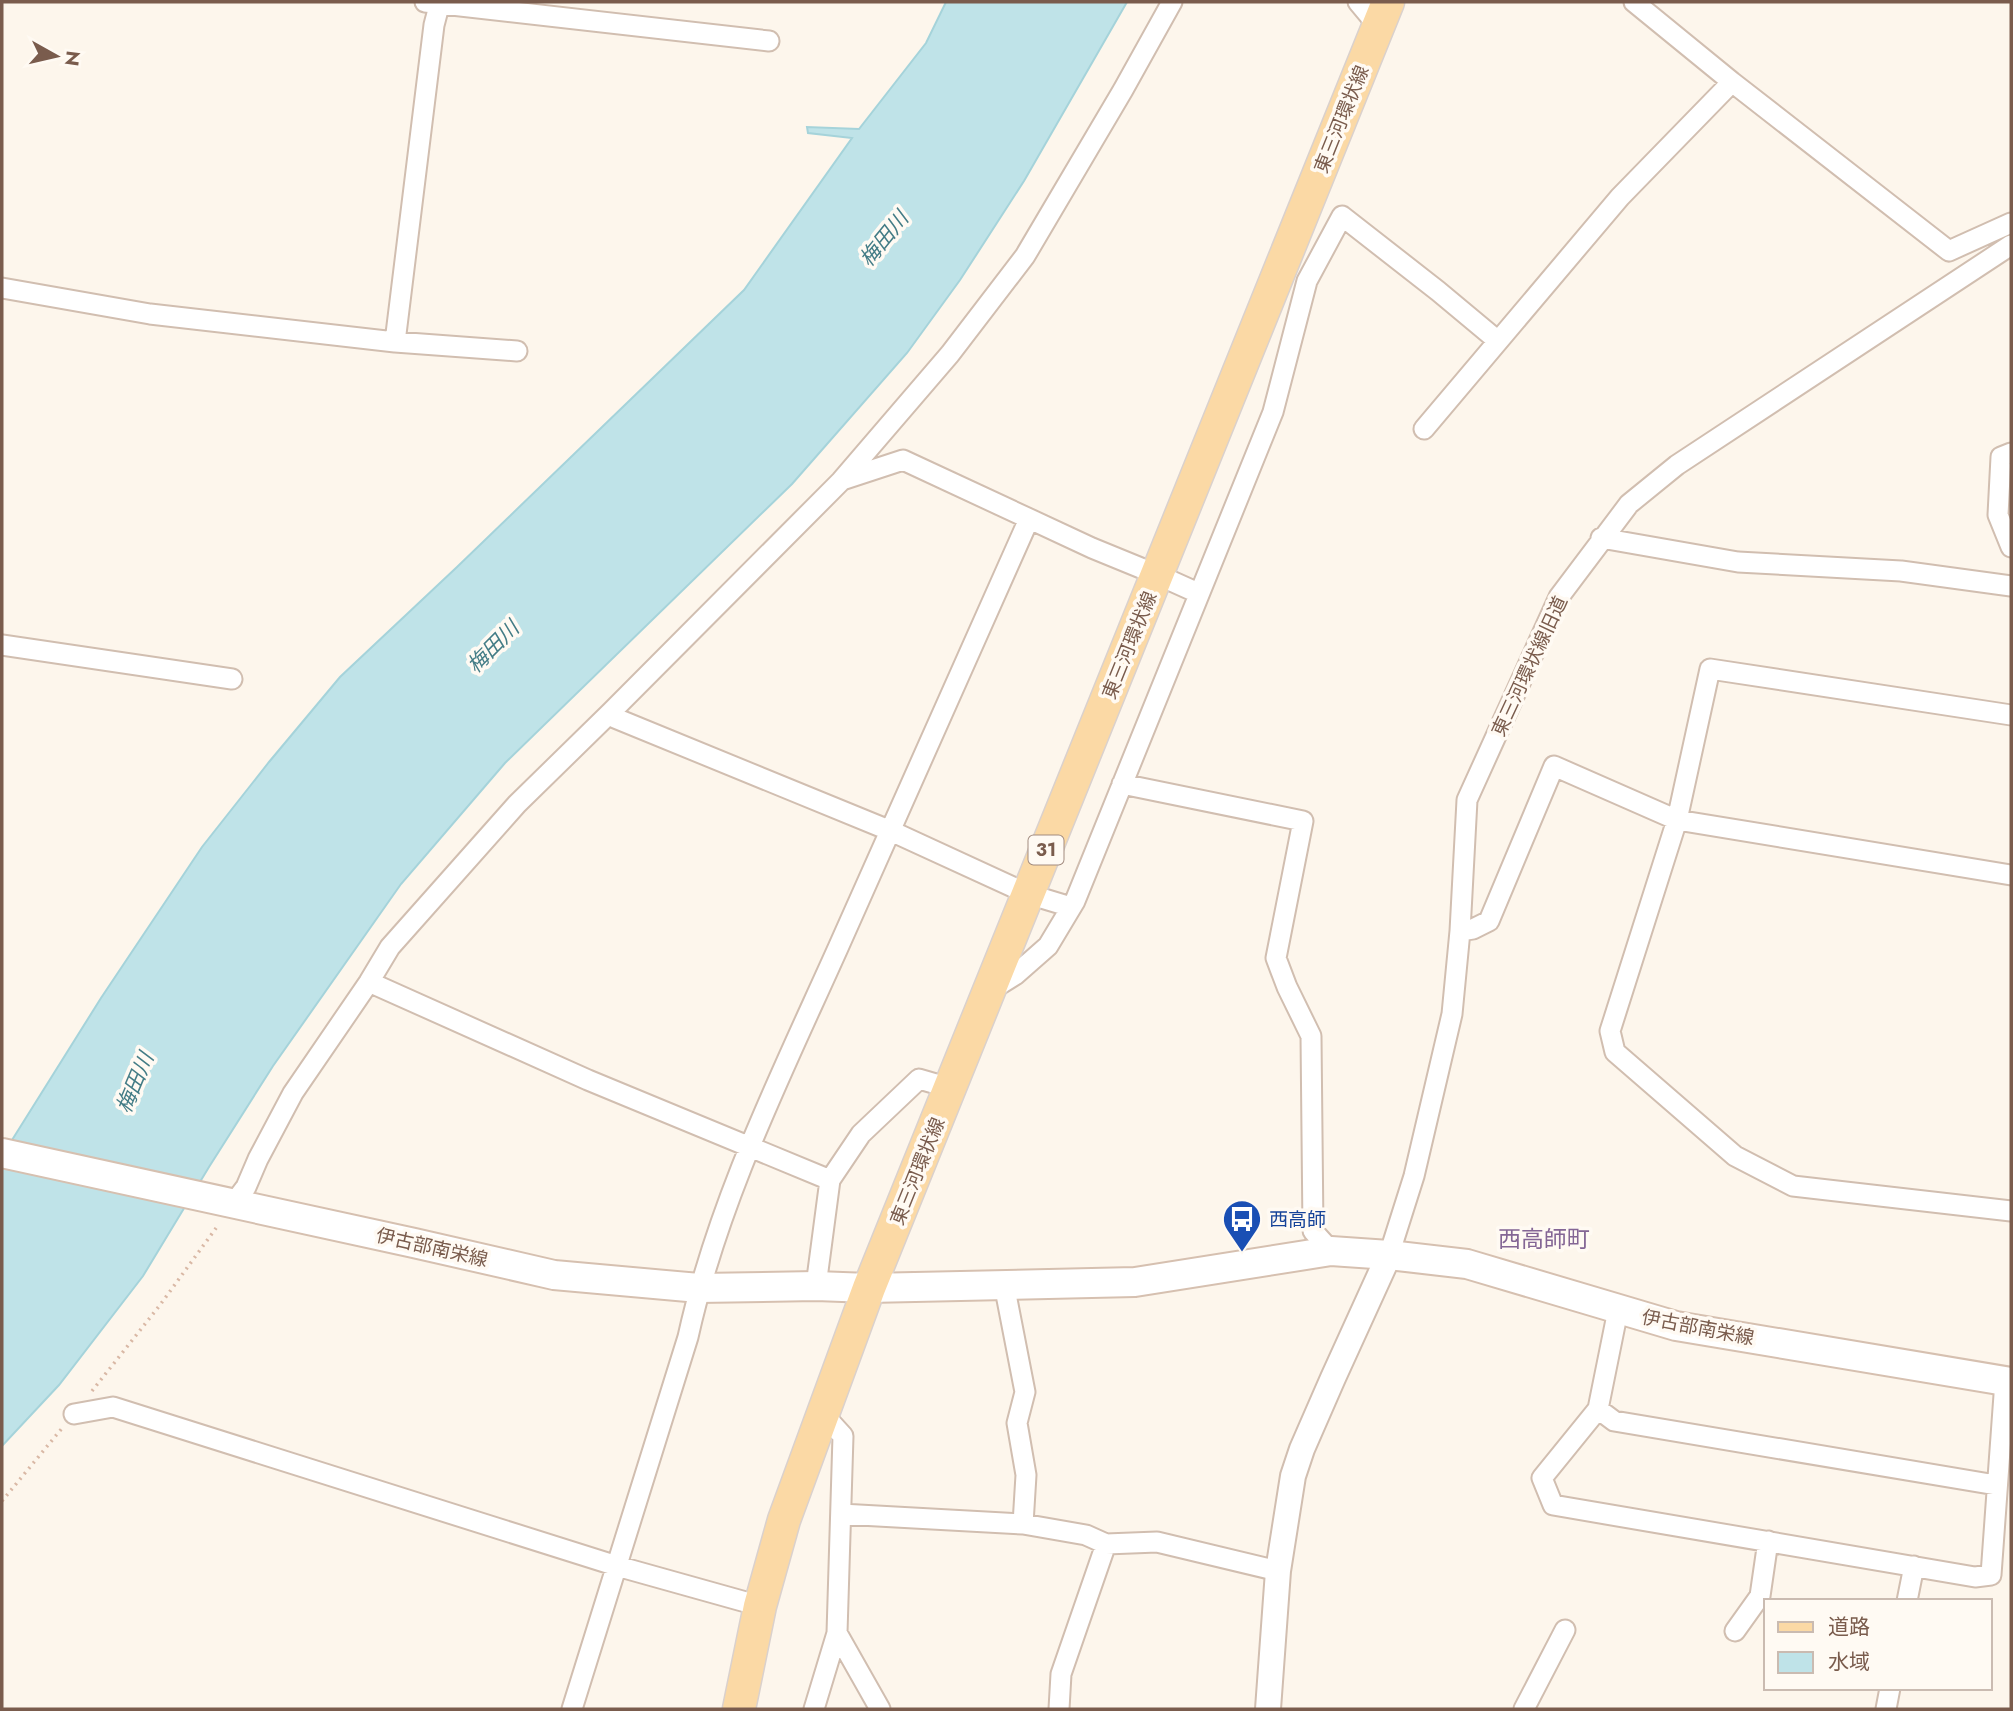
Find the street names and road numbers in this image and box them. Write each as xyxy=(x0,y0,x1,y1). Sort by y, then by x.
street label: 東三河環状線 xyxy=(1308,61,1375,177)
street label: 東三河環状線 xyxy=(1096,587,1163,703)
street label: 東三河環状線旧道 xyxy=(1485,592,1574,741)
road number: 31 xyxy=(1028,836,1064,864)
street label: 東三河環状線 xyxy=(884,1113,951,1229)
street label: 伊古部南栄線 xyxy=(373,1222,490,1273)
street label: 伊古部南栄線 xyxy=(1639,1303,1756,1352)

